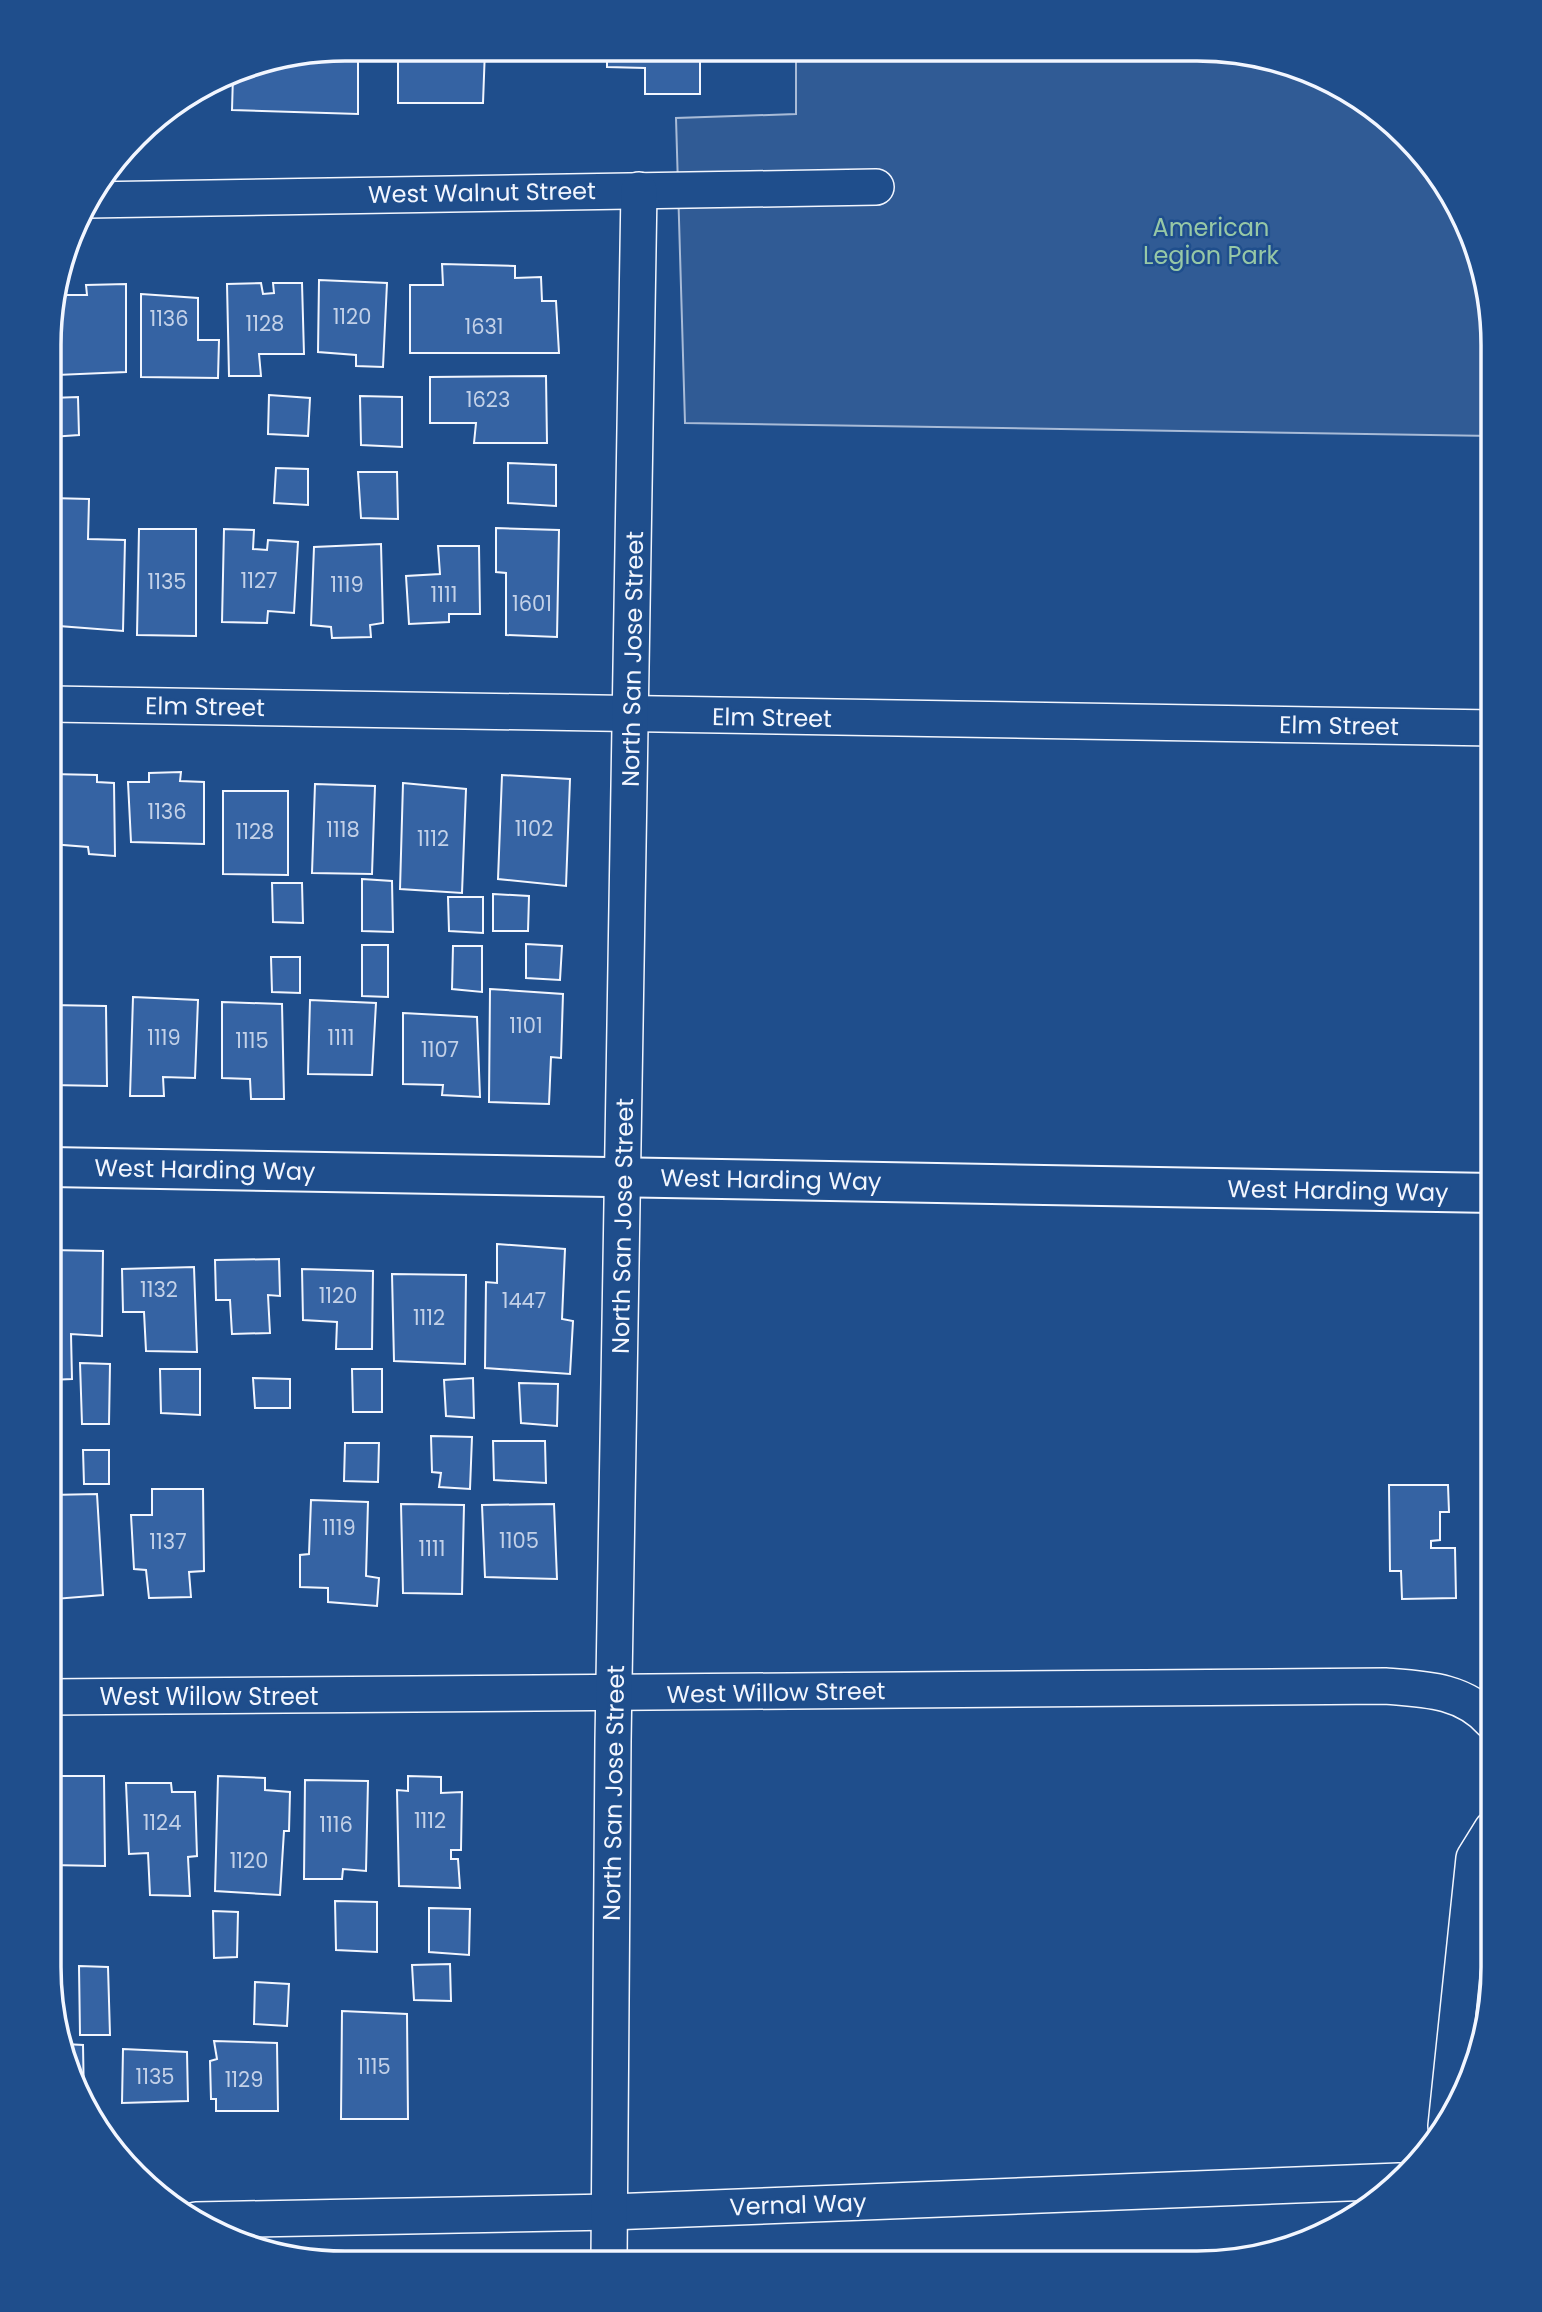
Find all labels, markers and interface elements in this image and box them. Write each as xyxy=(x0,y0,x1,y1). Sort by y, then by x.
street label: West Walnut Street xyxy=(368,174,596,211)
park label: American Legion Park xyxy=(1143,211,1280,272)
house number: 1120 xyxy=(333,302,371,331)
house number: 1136 xyxy=(149,304,189,333)
house number: 1128 xyxy=(246,309,284,338)
house number: 1631 xyxy=(464,312,504,341)
house number: 1623 xyxy=(466,385,510,414)
street label: North San Jose Street xyxy=(614,531,651,787)
house number: 1127 xyxy=(241,566,277,595)
house number: 1135 xyxy=(148,567,187,596)
house number: 1119 xyxy=(330,570,364,599)
house number: 1111 xyxy=(431,580,457,609)
house number: 1601 xyxy=(512,589,552,618)
street label: Elm Street xyxy=(145,689,265,724)
street label: Elm Street xyxy=(712,700,832,735)
street label: Elm Street xyxy=(1279,708,1399,743)
house number: 1136 xyxy=(147,797,187,826)
house number: 1102 xyxy=(515,814,553,843)
house number: 1118 xyxy=(326,815,360,844)
house number: 1128 xyxy=(236,817,274,846)
house number: 1112 xyxy=(417,824,449,853)
house number: 1101 xyxy=(509,1011,543,1040)
house number: 1119 xyxy=(147,1023,181,1052)
house number: 1111 xyxy=(328,1023,354,1052)
house number: 1115 xyxy=(235,1026,269,1055)
house number: 1107 xyxy=(421,1035,459,1064)
street label: North San Jose Street xyxy=(604,1098,641,1354)
street label: West Harding Way xyxy=(94,1151,316,1188)
street label: West Harding Way xyxy=(660,1161,882,1198)
street label: West Harding Way xyxy=(1227,1172,1449,1209)
house number: 1132 xyxy=(140,1275,178,1304)
house number: 1120 xyxy=(319,1281,357,1310)
house number: 1447 xyxy=(502,1286,546,1315)
house number: 1112 xyxy=(413,1303,445,1332)
house number: 1119 xyxy=(322,1513,356,1542)
house number: 1105 xyxy=(499,1526,539,1555)
house number: 1137 xyxy=(149,1527,187,1556)
house number: 1111 xyxy=(419,1534,445,1563)
street label: North San Jose Street xyxy=(595,1665,632,1921)
street label: West Willow Street xyxy=(666,1674,886,1711)
street label: West Willow Street xyxy=(100,1680,318,1713)
house number: 1112 xyxy=(414,1806,446,1835)
house number: 1124 xyxy=(143,1808,181,1837)
house number: 1116 xyxy=(319,1810,353,1839)
house number: 1120 xyxy=(230,1846,268,1875)
house number: 1115 xyxy=(357,2052,391,2081)
house number: 1135 xyxy=(136,2062,175,2091)
house number: 1129 xyxy=(225,2065,263,2094)
street label: Vernal Way xyxy=(729,2186,868,2223)

